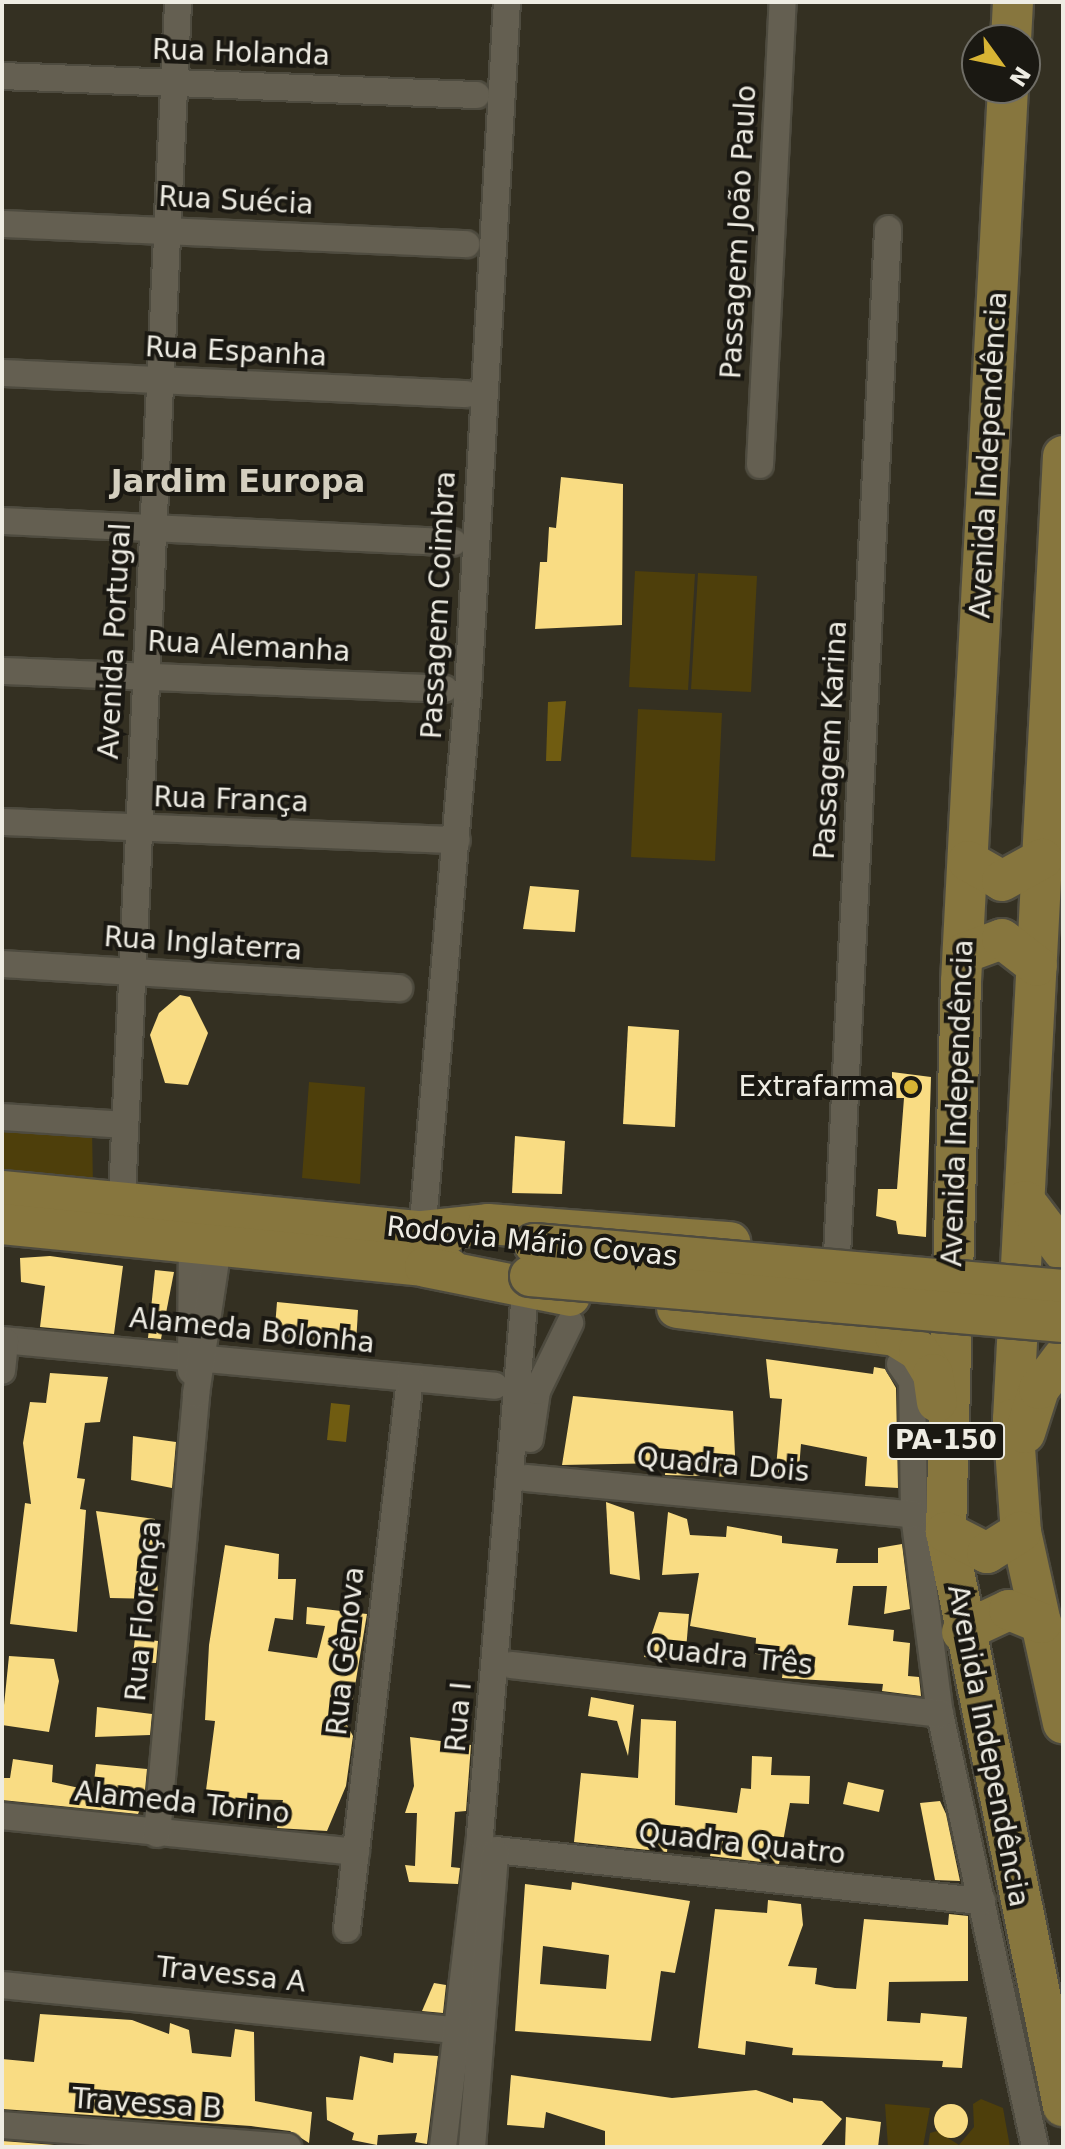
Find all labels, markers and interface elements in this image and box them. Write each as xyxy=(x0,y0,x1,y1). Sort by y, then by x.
north arrow xyxy=(961,24,1041,104)
street label: Rua Holanda xyxy=(152,33,330,73)
text: N xyxy=(1004,62,1035,91)
street label: Passagem João Paulo xyxy=(715,84,763,380)
street label: Rua Suécia xyxy=(158,180,314,222)
street label: Avenida Independência xyxy=(964,291,1014,619)
street label: Rua Espanha xyxy=(144,330,328,374)
district label: Jardim Europa xyxy=(111,462,365,500)
street label: Passagem Coimbra xyxy=(415,470,463,740)
street label: Avenida Portugal xyxy=(92,522,138,760)
street label: Passagem Karina xyxy=(808,620,854,860)
street label: Rua Alemanha xyxy=(147,625,351,669)
street label: Rua França xyxy=(153,781,309,819)
street label: Rua Inglaterra xyxy=(103,920,303,968)
street label: Avenida Independência xyxy=(935,939,981,1267)
place label: Extrafarma xyxy=(739,1070,895,1104)
marker: Extrafarma xyxy=(902,1078,920,1096)
street label: Rodovia Mário Covas xyxy=(385,1210,679,1274)
street label: Alameda Bolonha xyxy=(128,1301,376,1361)
road number: PA-150 xyxy=(886,1419,1006,1463)
street label: Quadra Dois xyxy=(635,1441,811,1489)
street label: Rua Florença xyxy=(119,1519,169,1703)
street label: Rua Gênova xyxy=(320,1565,372,1737)
street label: Avenida Independência xyxy=(940,1582,1036,1910)
street label: Quadra Três xyxy=(644,1632,814,1682)
street label: Rua I xyxy=(439,1681,479,1753)
street label: Alameda Torino xyxy=(73,1775,291,1831)
street label: Quadra Quatro xyxy=(637,1816,847,1872)
street label: Travessa A xyxy=(155,1950,307,2000)
street label: Travessa B xyxy=(71,2082,223,2126)

